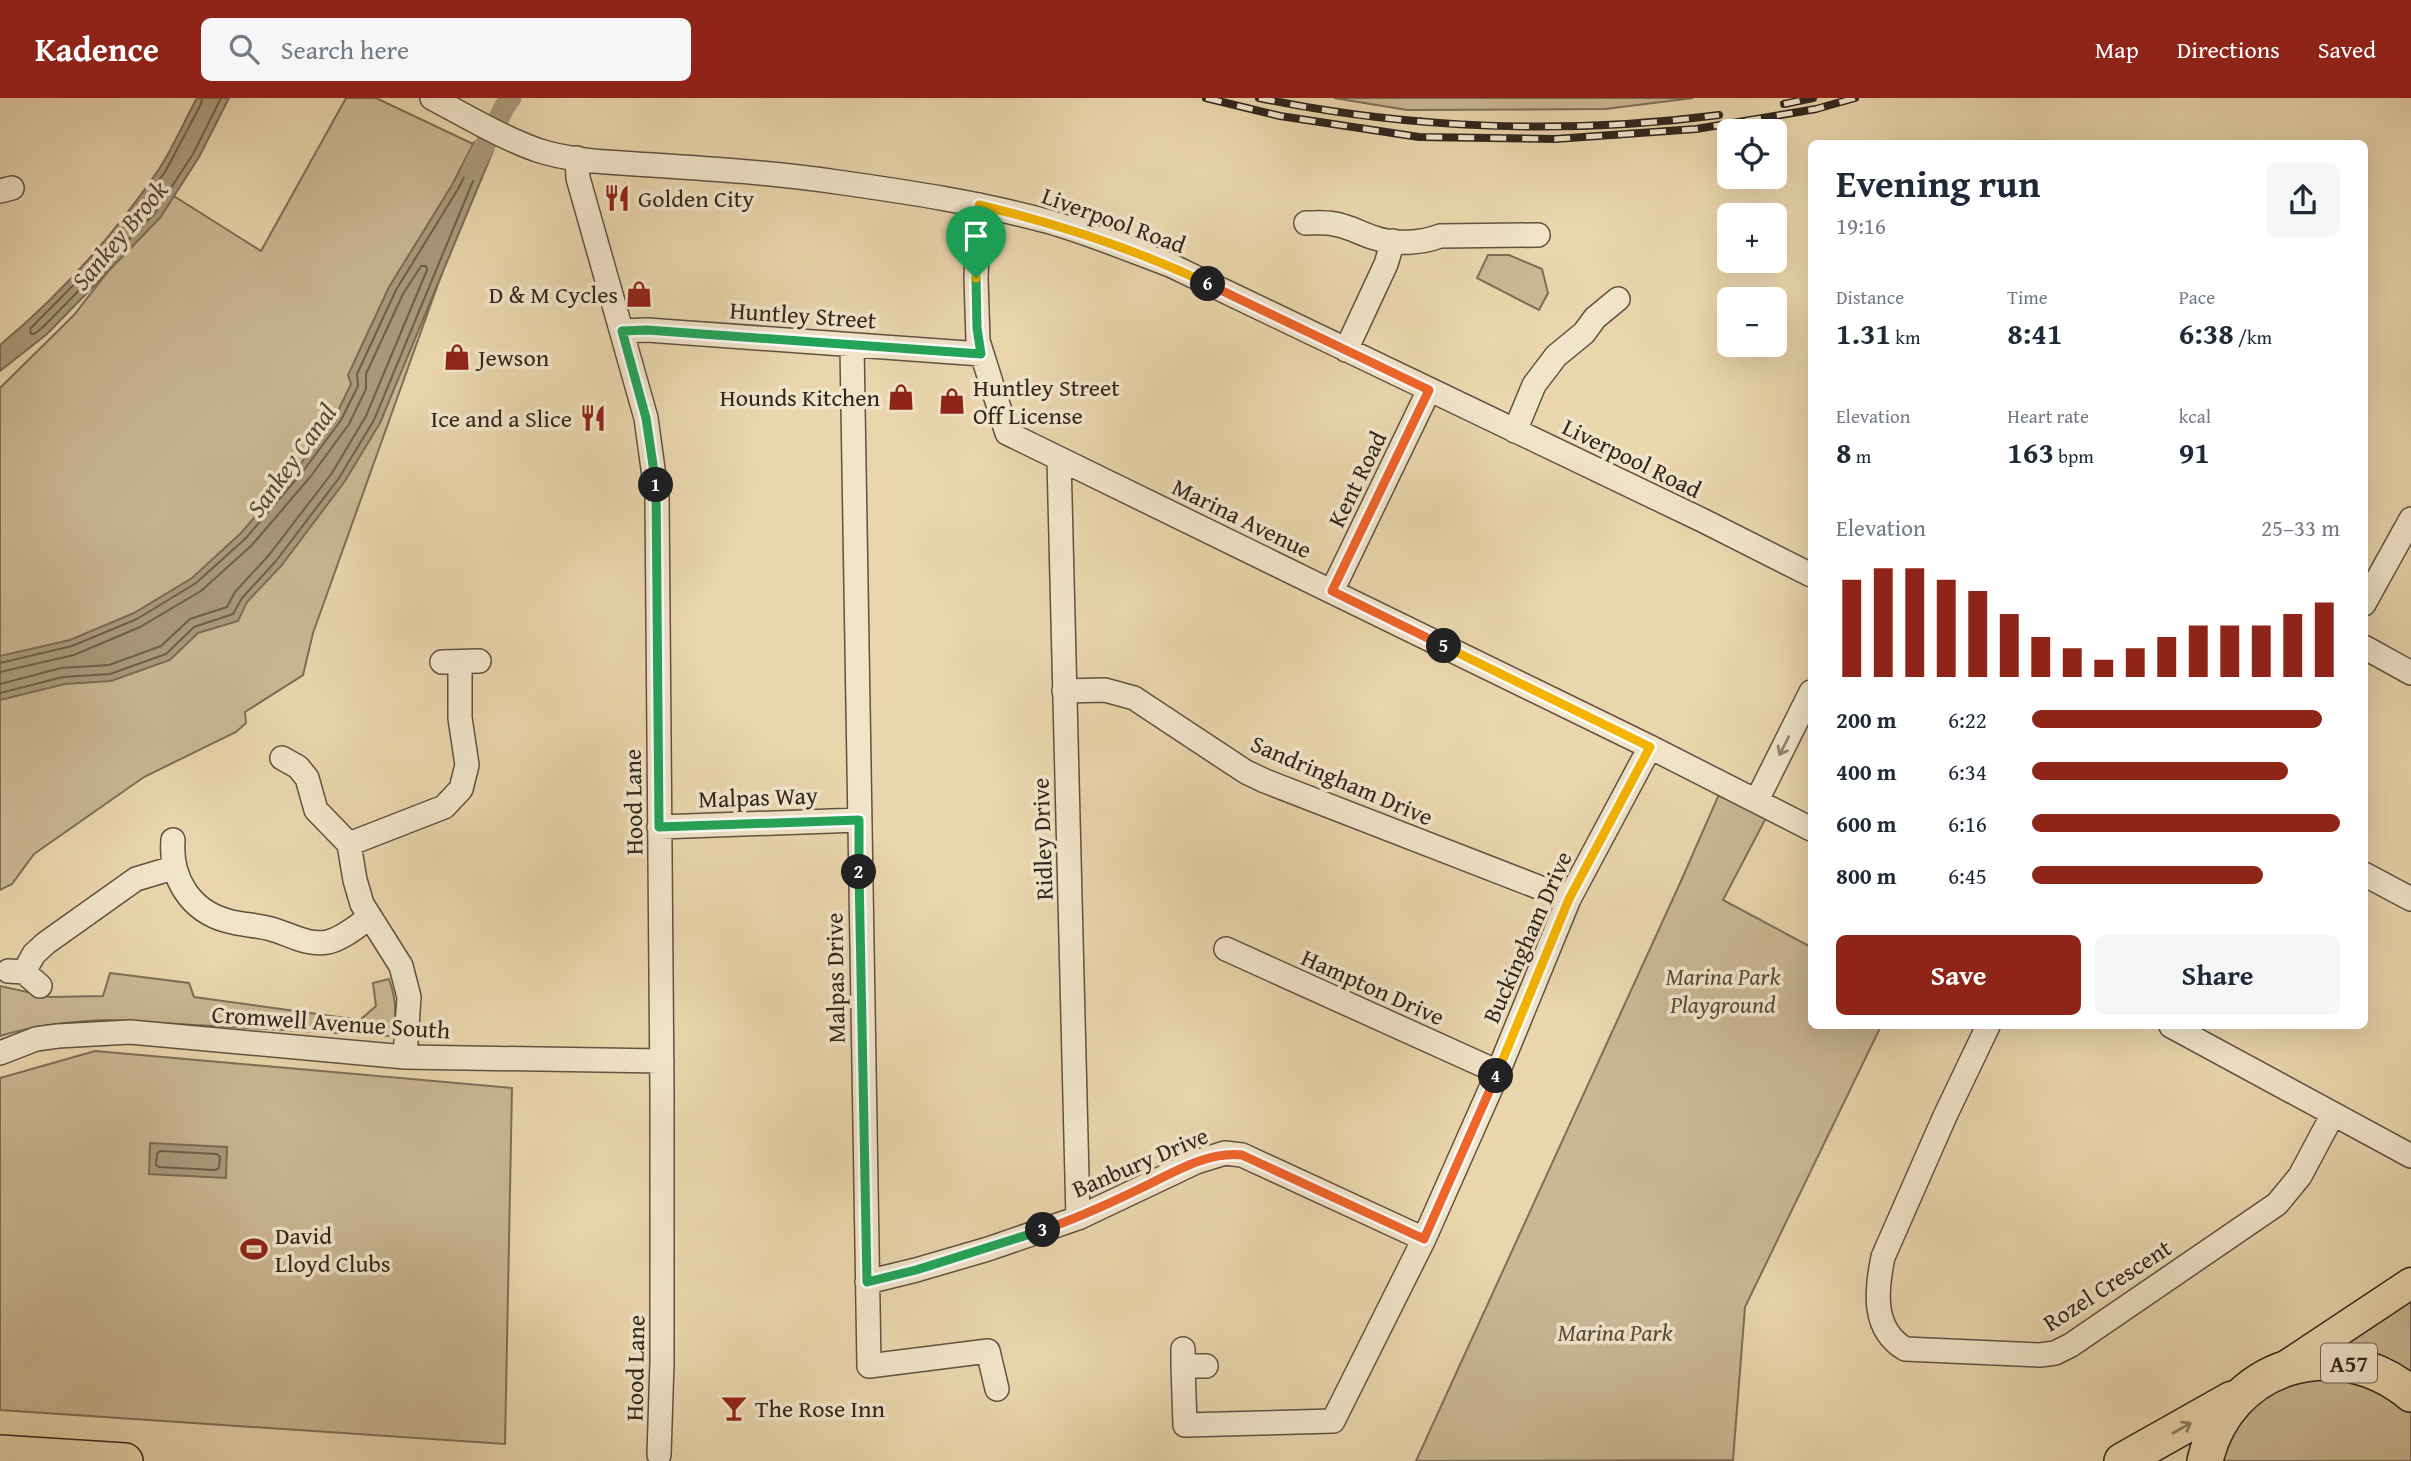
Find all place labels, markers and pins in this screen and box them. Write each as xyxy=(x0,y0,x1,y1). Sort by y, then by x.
place label: Golden City xyxy=(638,181,754,216)
restaurant icon: Golden City xyxy=(602,183,632,213)
pin xyxy=(946,206,1006,278)
pin: 6 xyxy=(1190,266,1226,302)
place label: D & M Cycles xyxy=(489,277,618,312)
shop icon: D & M Cycles xyxy=(624,279,654,309)
place label: Jewson xyxy=(475,340,550,375)
shop icon: Jewson xyxy=(442,342,472,372)
place label: Huntley Street Off License xyxy=(973,370,1120,433)
place label: Hounds Kitchen xyxy=(720,380,881,415)
shop icon: Hounds Kitchen xyxy=(886,382,916,412)
shop icon: Huntley Street Off License xyxy=(937,386,967,416)
place label: Ice and a Slice xyxy=(431,401,572,436)
restaurant icon: Ice and a Slice xyxy=(578,403,608,433)
pin: 1 xyxy=(638,468,674,502)
pin: 5 xyxy=(1426,628,1462,664)
pin: 2 xyxy=(842,854,876,890)
pin: 4 xyxy=(1478,1058,1514,1094)
pin: 3 xyxy=(1026,1212,1060,1248)
place label: David Lloyd Clubs xyxy=(275,1218,390,1281)
sports icon: David Lloyd Clubs xyxy=(239,1234,269,1264)
place label: The Rose Inn xyxy=(755,1391,885,1426)
bar icon: The Rose Inn xyxy=(719,1393,749,1423)

